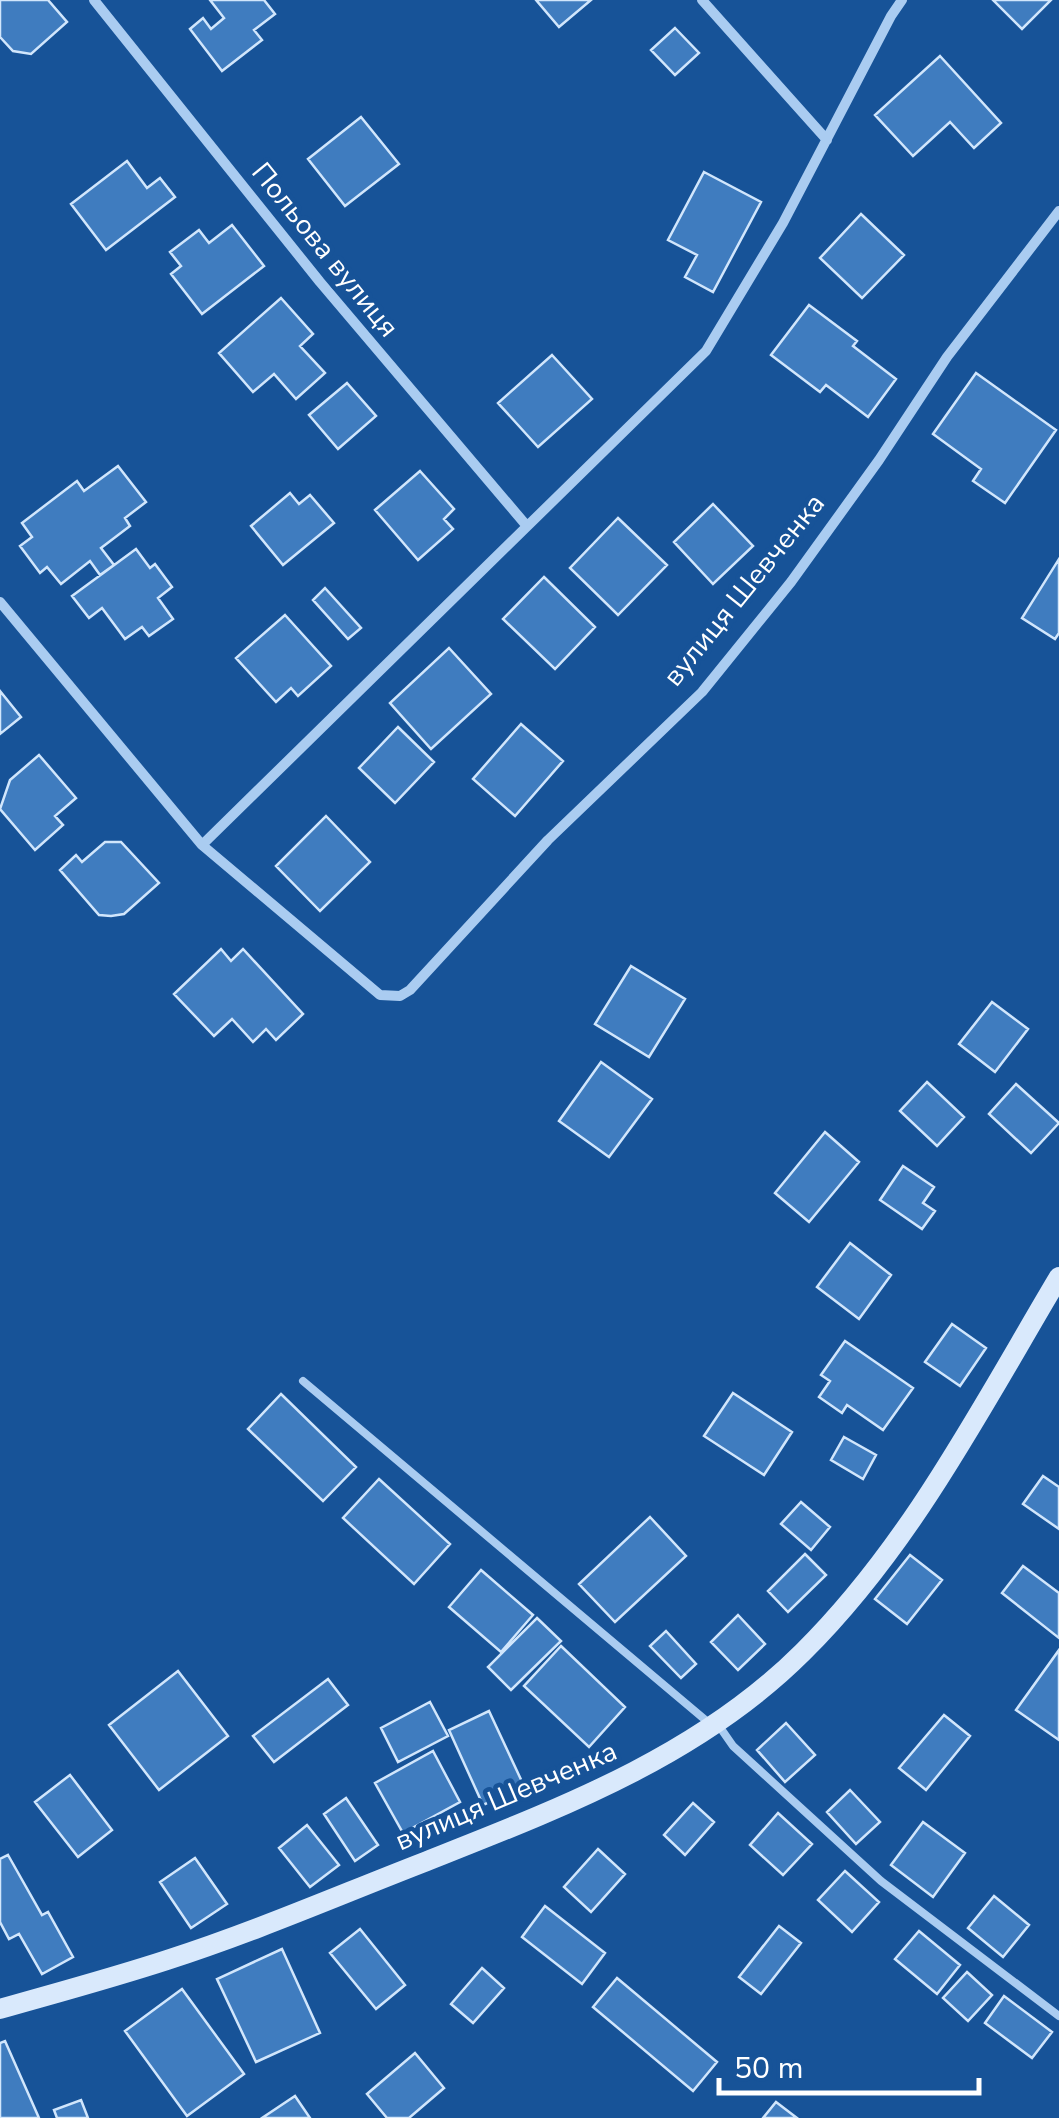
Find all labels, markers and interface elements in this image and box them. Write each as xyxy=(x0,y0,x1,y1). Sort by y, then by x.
street label: Польова вулиця xyxy=(243,155,407,345)
street label: вулиця Шевченка xyxy=(654,486,834,694)
street label: вулиця Шевченка xyxy=(389,1732,623,1860)
scale bar xyxy=(719,2033,979,2095)
text: 50 m xyxy=(734,2048,803,2089)

